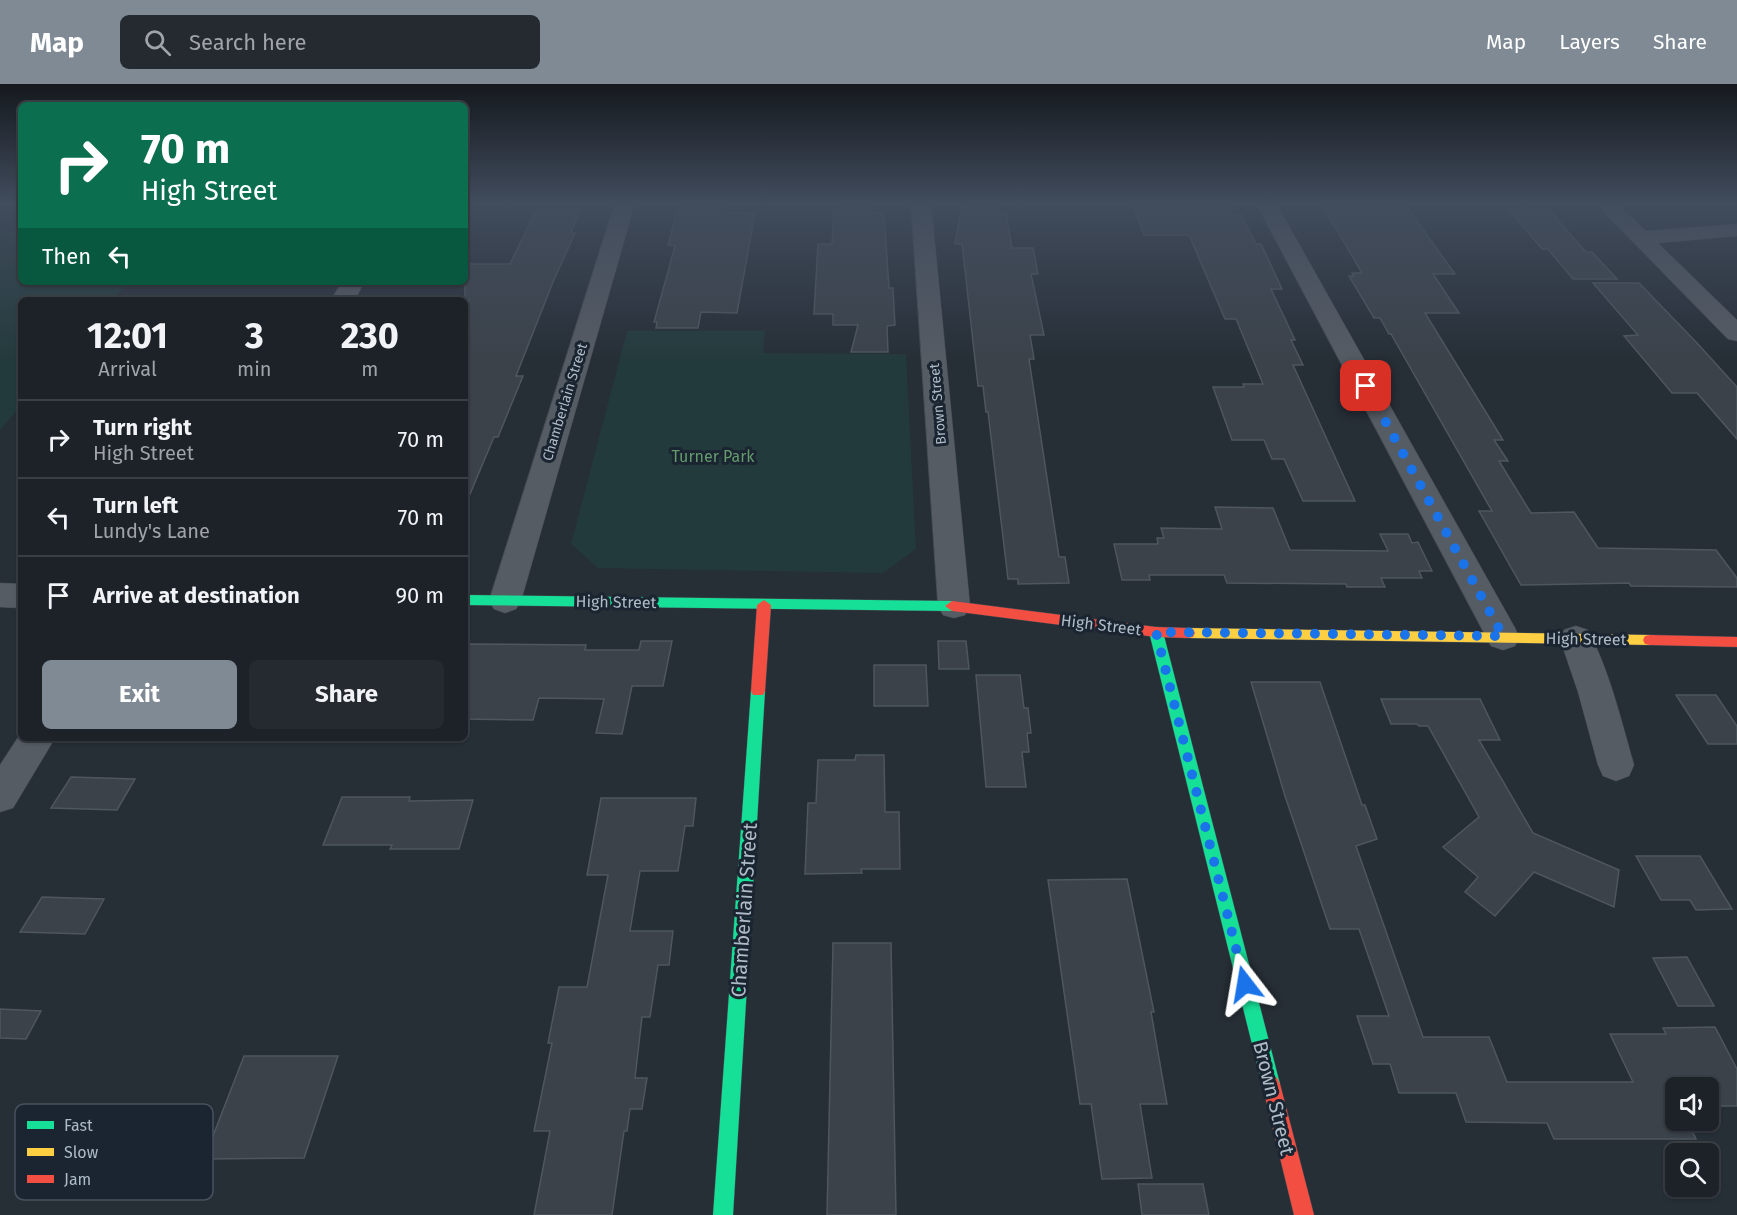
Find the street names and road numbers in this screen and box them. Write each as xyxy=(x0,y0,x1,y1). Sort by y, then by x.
street label: Chamberlain Street xyxy=(539,340,591,463)
street label: Brown Street xyxy=(926,362,950,445)
street label: High Street xyxy=(575,592,657,612)
street label: High Street xyxy=(1060,611,1142,639)
street label: High Street xyxy=(1545,629,1627,649)
street label: Chamberlain Street xyxy=(726,821,762,998)
street label: Brown Street xyxy=(1248,1039,1300,1158)

